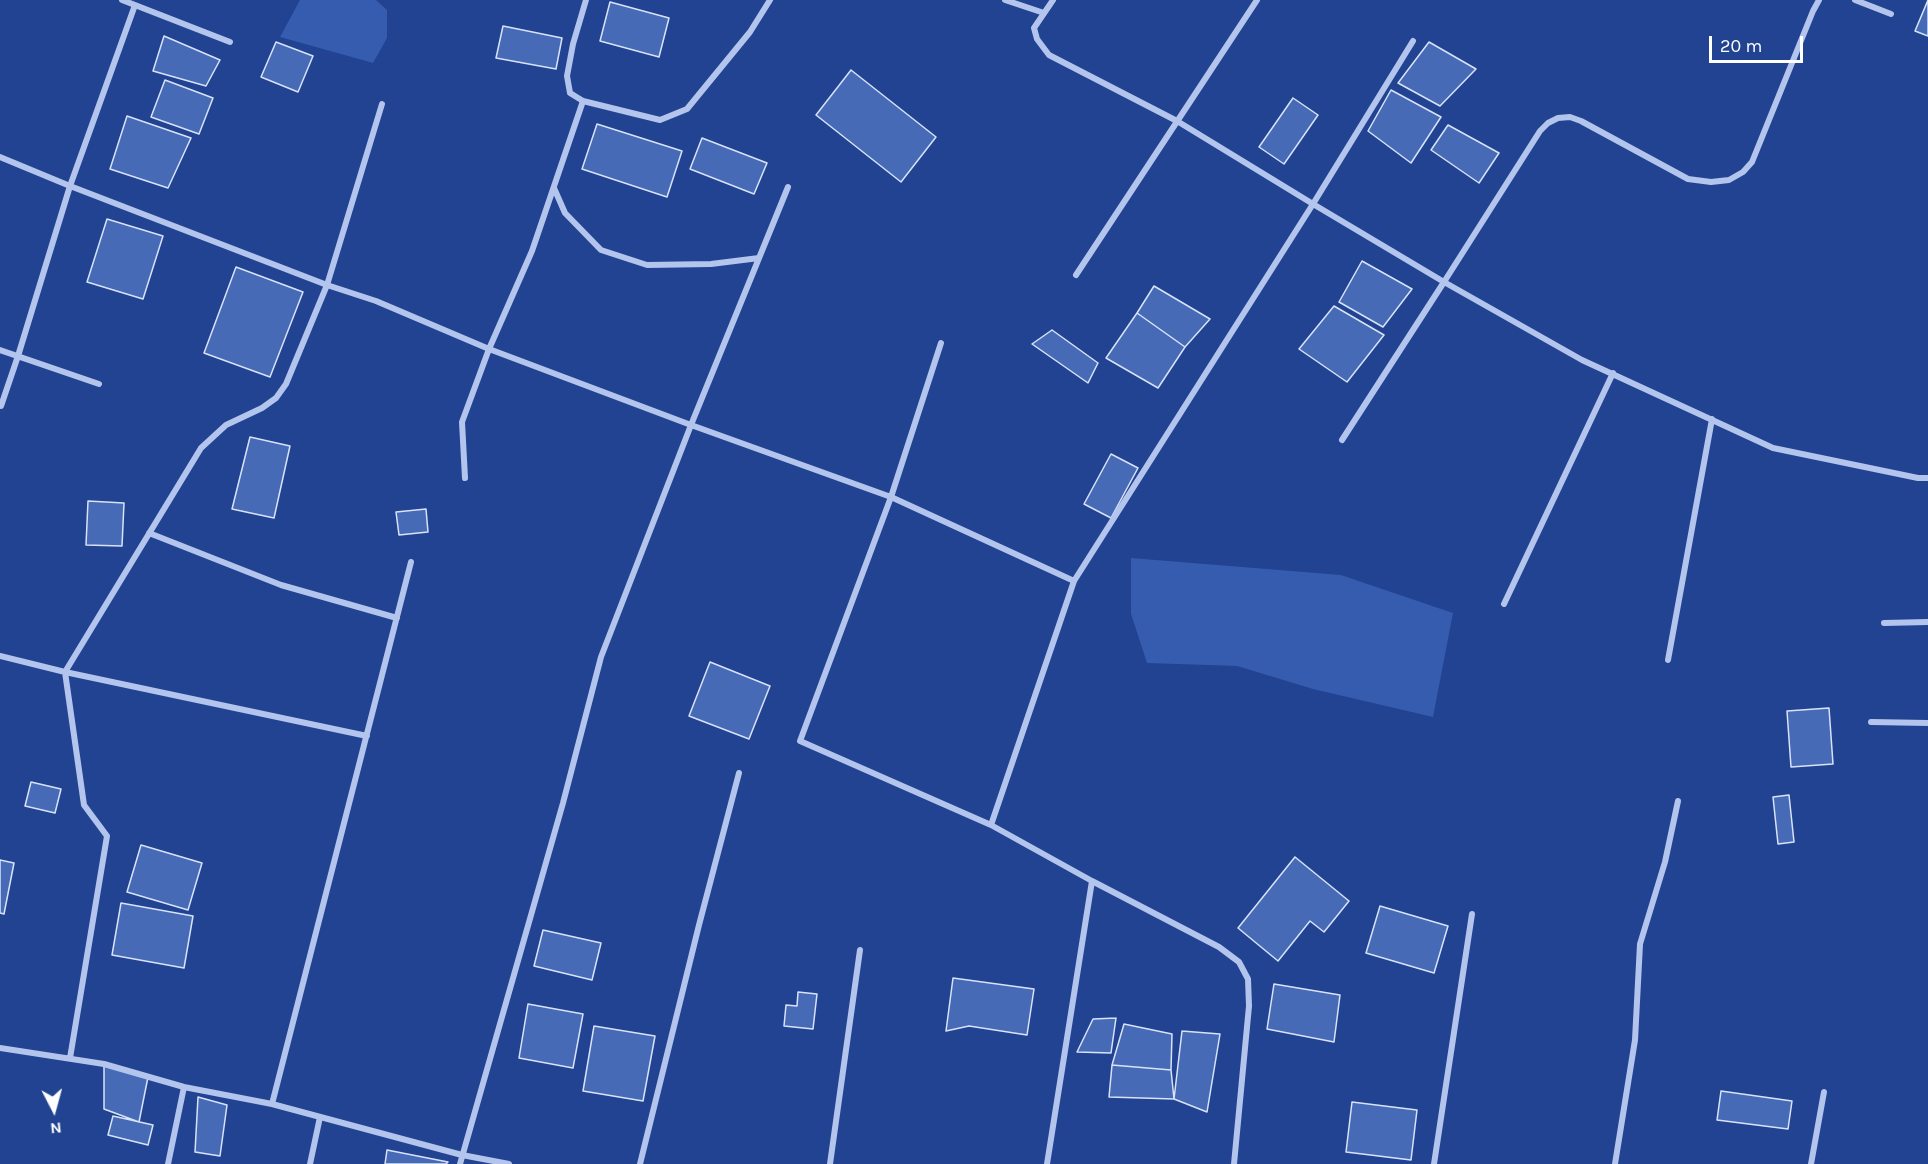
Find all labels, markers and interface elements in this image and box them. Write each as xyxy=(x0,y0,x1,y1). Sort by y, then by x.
scale bar xyxy=(1712,24,1806,62)
text: 20 m xyxy=(1720,35,1762,57)
north arrow xyxy=(24,1080,84,1140)
text: N xyxy=(49,1118,63,1138)

